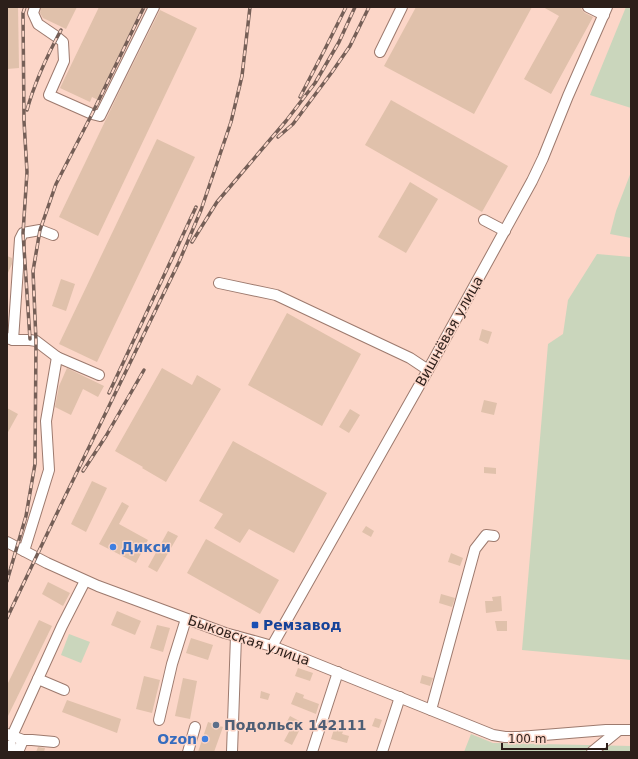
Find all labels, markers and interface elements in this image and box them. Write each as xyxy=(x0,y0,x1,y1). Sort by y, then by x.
street label: Вишнёвая улица xyxy=(412,273,486,389)
place label: Дикси xyxy=(121,539,171,555)
marker: Дикси xyxy=(108,542,118,552)
street label: Быковская улица xyxy=(186,612,312,668)
place label: Ремзавод xyxy=(263,617,342,633)
marker: Ремзавод xyxy=(250,620,260,630)
place label: Подольск 142111 xyxy=(224,717,367,733)
marker: Подольск 142111 xyxy=(211,720,221,730)
scale bar xyxy=(502,725,607,751)
place label: Ozon xyxy=(157,731,197,747)
text: 100 m xyxy=(508,732,546,746)
marker: Ozon xyxy=(200,734,210,744)

